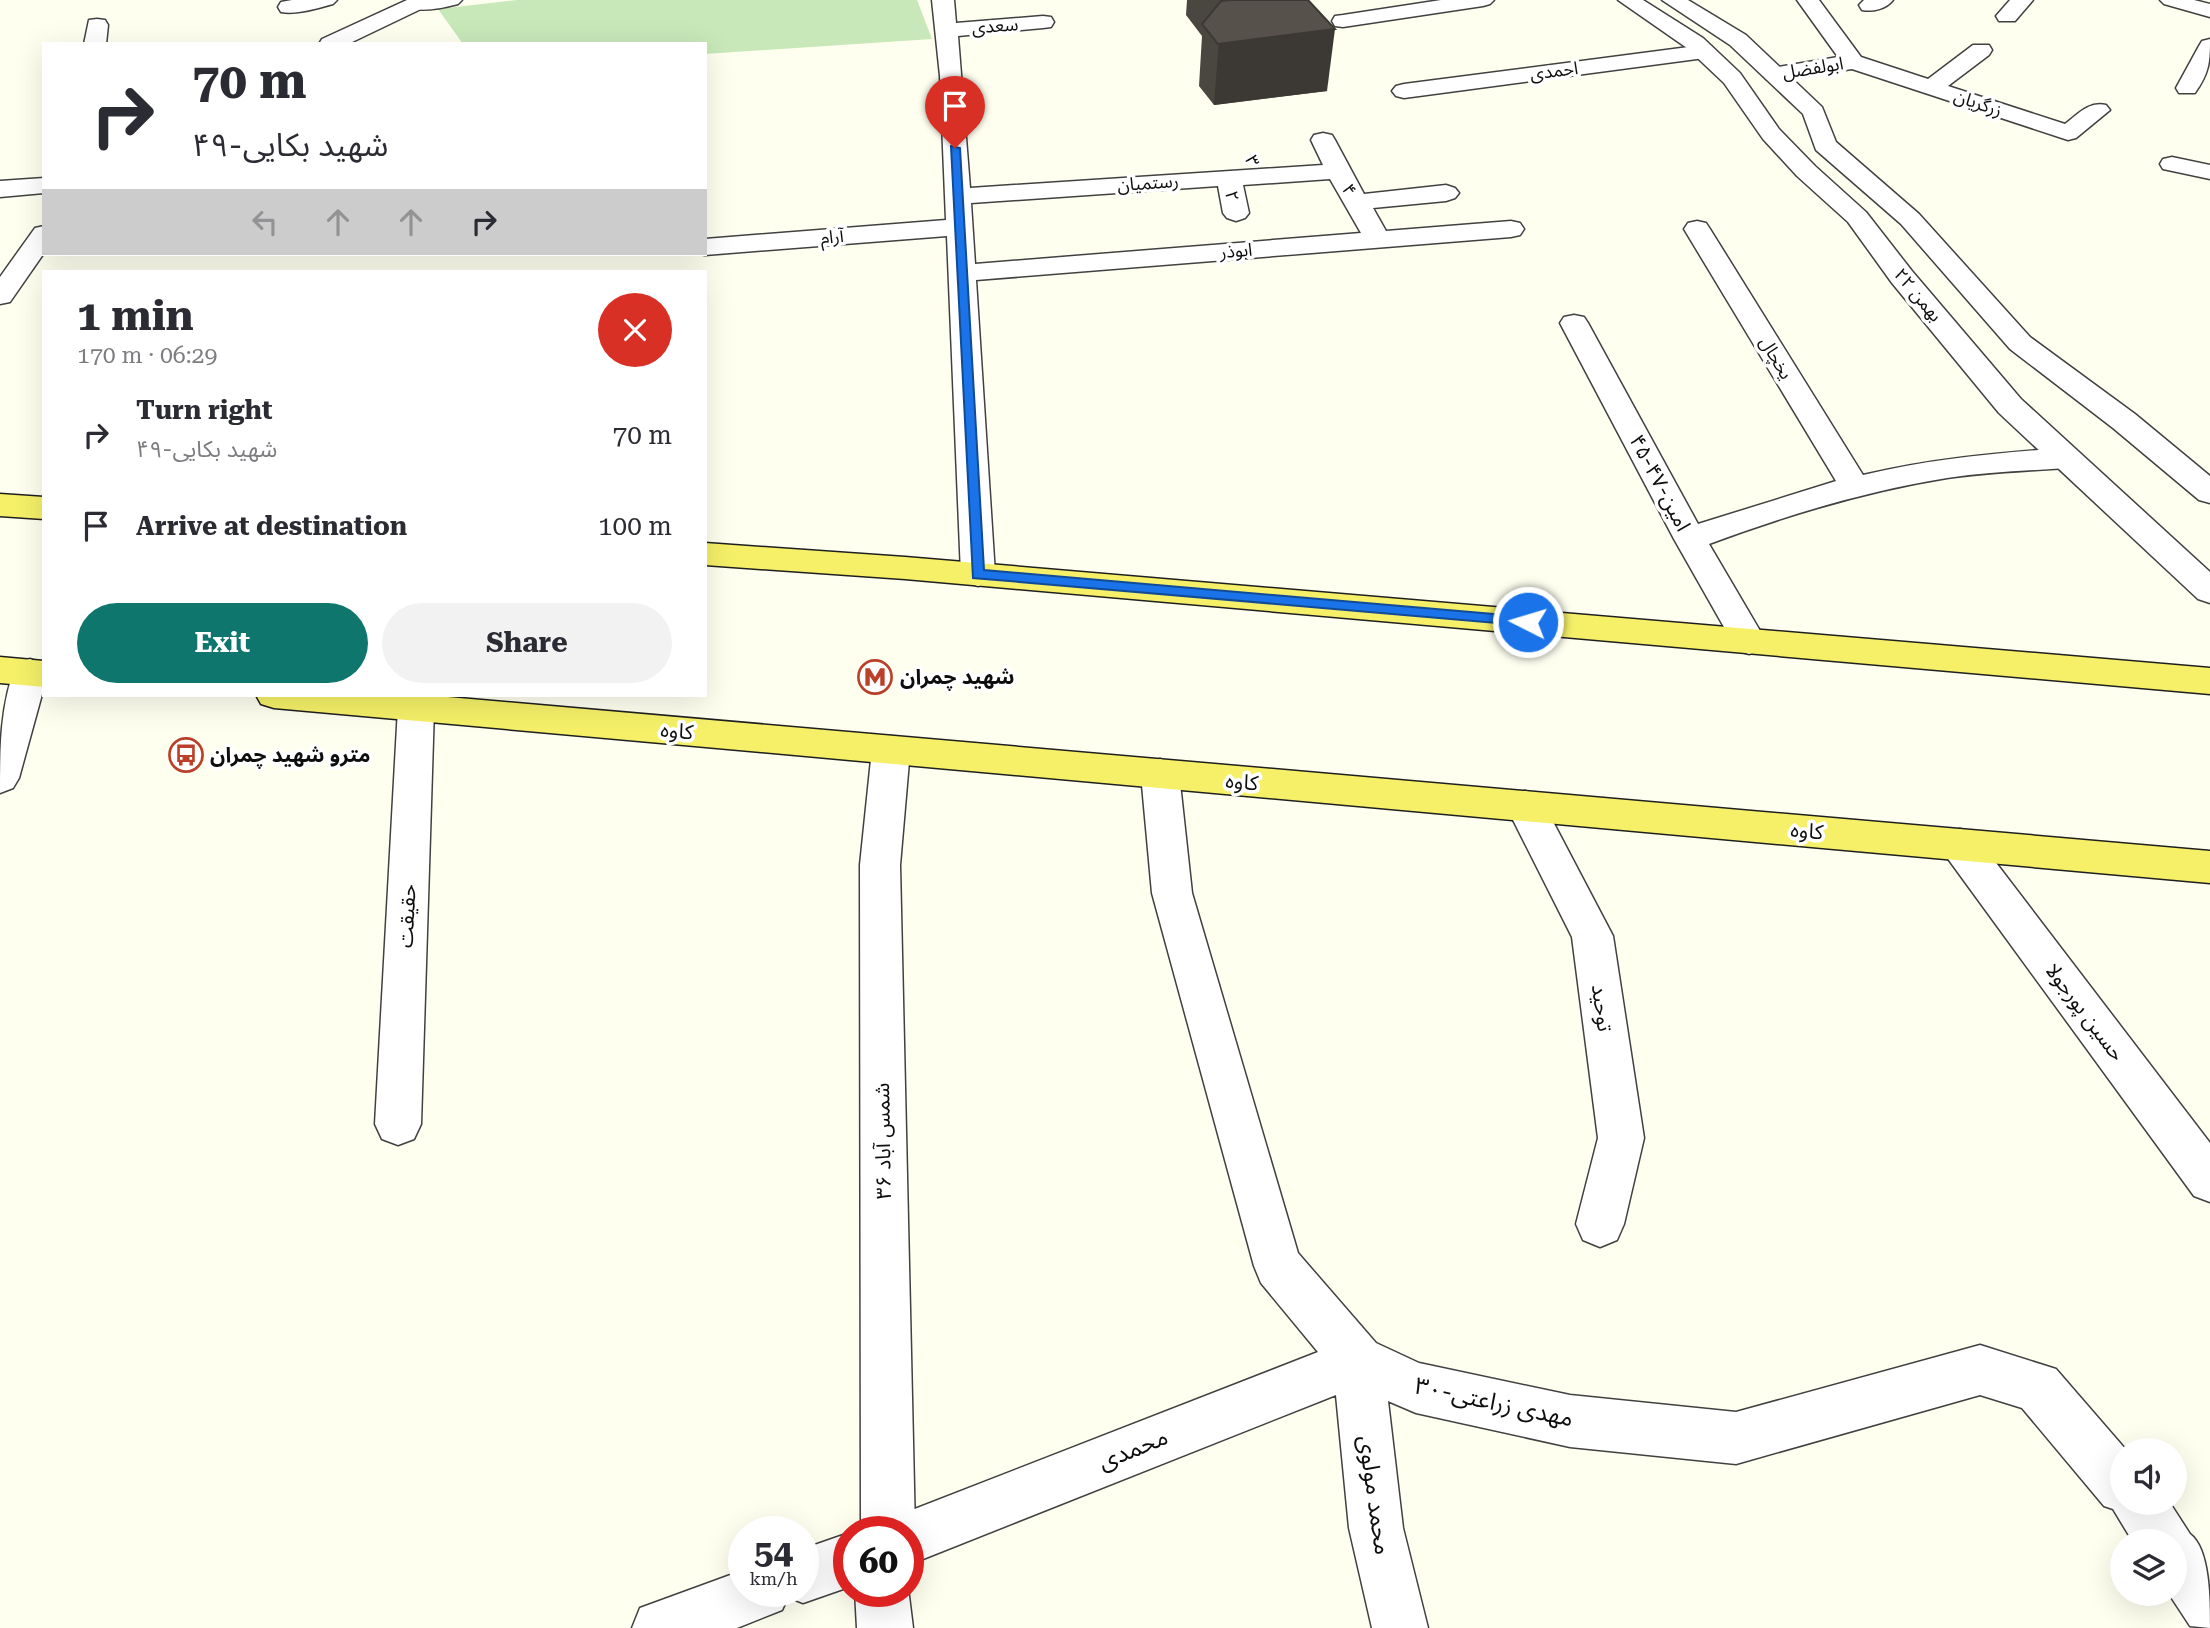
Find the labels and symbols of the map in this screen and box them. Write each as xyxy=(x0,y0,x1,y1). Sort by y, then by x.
street label: سعدی xyxy=(971,13,1019,39)
street label: ابولفضل xyxy=(1781,52,1845,84)
street label: احمدی xyxy=(1529,57,1579,85)
pin xyxy=(925,76,985,148)
street label: زرگریان xyxy=(1951,85,2005,121)
street label: ۳ xyxy=(1241,152,1264,170)
street label: رستمیان xyxy=(1117,170,1179,196)
street label: ۴ xyxy=(1338,180,1361,199)
street label: ۲ xyxy=(1221,189,1244,203)
street label: آرام xyxy=(819,225,846,252)
street label: ابوذر xyxy=(1218,239,1253,263)
street label: ۲۲ بهمن xyxy=(1889,264,1947,326)
street label: یخچال xyxy=(1755,333,1797,383)
street label: ۴۵-۴۷-امین xyxy=(1625,431,1695,535)
position arrow xyxy=(1491,585,1565,659)
metro station icon: شهید چمران xyxy=(856,658,894,696)
place label: شهید چمران xyxy=(900,665,1014,691)
street label: کاوه xyxy=(660,718,695,744)
bus stop icon: مترو شهید چمران xyxy=(167,736,205,774)
place label: مترو شهید چمران xyxy=(210,743,370,769)
street label: کاوه xyxy=(1225,769,1260,795)
street label: کاوه xyxy=(1790,818,1825,844)
street label: حقیقت xyxy=(393,883,421,949)
street label: حسین پورجولا xyxy=(2039,958,2130,1066)
street label: توحید xyxy=(1587,983,1617,1033)
street label: شمس آباد ۳۶ xyxy=(870,1082,896,1200)
street label: ۳۰-مهدی زراعتی xyxy=(1412,1372,1576,1432)
street label: محمدی xyxy=(1094,1422,1172,1476)
street label: محمد مولوی xyxy=(1353,1433,1397,1557)
speed limit sign: 60 xyxy=(833,1516,924,1607)

